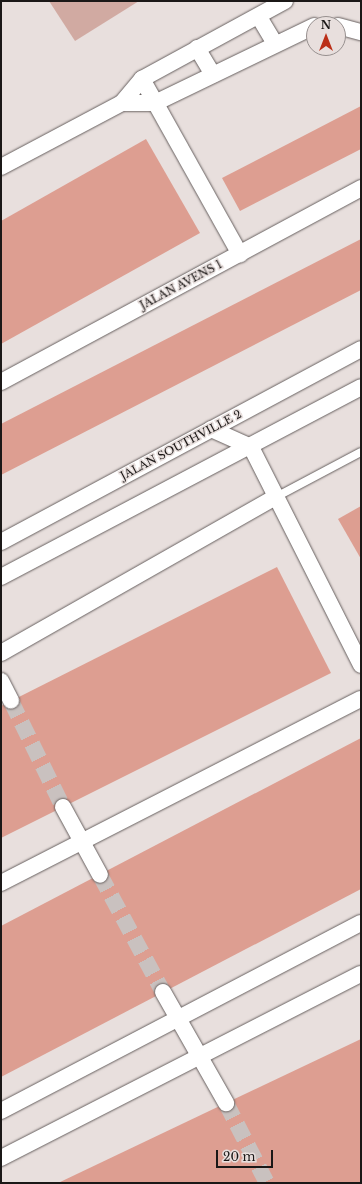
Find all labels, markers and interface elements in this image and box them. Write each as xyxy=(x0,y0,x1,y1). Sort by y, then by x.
north arrow xyxy=(306,16,346,56)
text: N xyxy=(321,18,331,32)
street label: JALAN AVENS 1 xyxy=(137,258,225,312)
street label: JALAN SOUTHVILLE 2 xyxy=(118,407,244,483)
scale bar xyxy=(218,1142,275,1168)
text: 20 m xyxy=(223,1149,255,1164)

